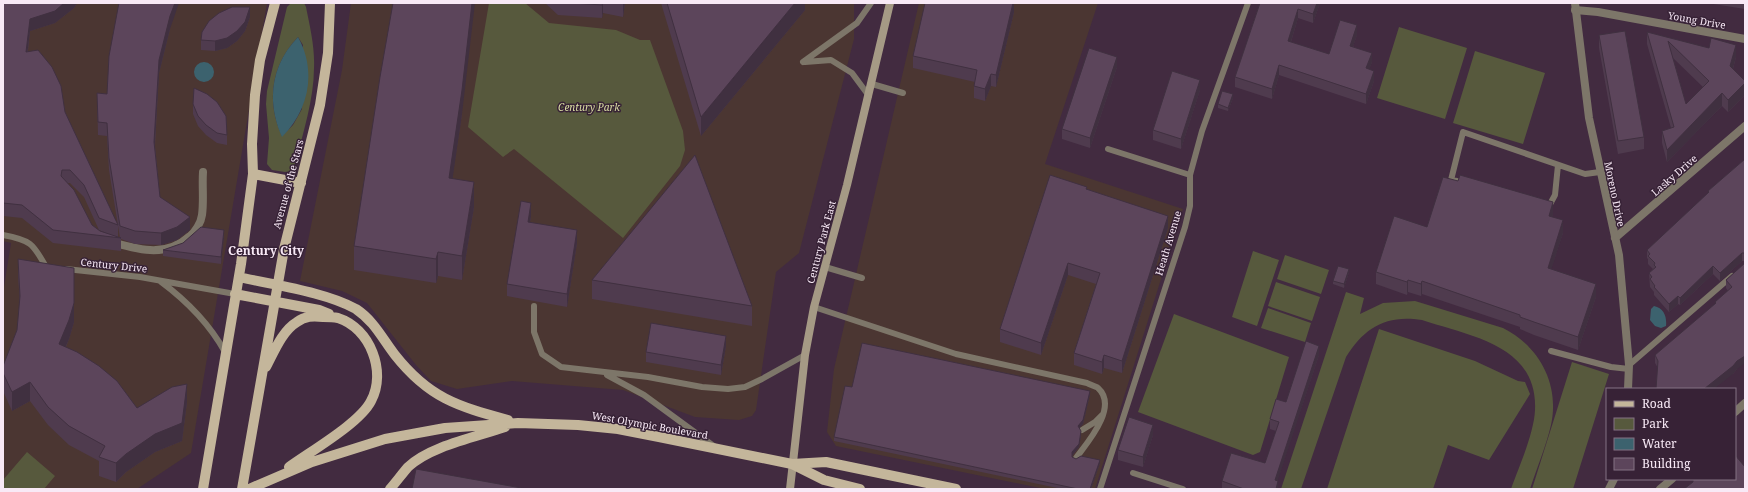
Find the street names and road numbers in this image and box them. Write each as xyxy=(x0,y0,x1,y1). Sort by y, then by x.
street label: Young Drive xyxy=(1666,8,1727,32)
street label: Avenue of the Stars xyxy=(269,137,307,230)
street label: Lasky Drive xyxy=(1648,151,1700,199)
street label: Moreno Drive xyxy=(1601,160,1629,228)
street label: Century Park East xyxy=(803,198,839,285)
street label: Heath Avenue xyxy=(1151,209,1185,277)
street label: Century Drive xyxy=(80,255,148,275)
street label: West Olympic Boulevard xyxy=(591,408,709,442)

